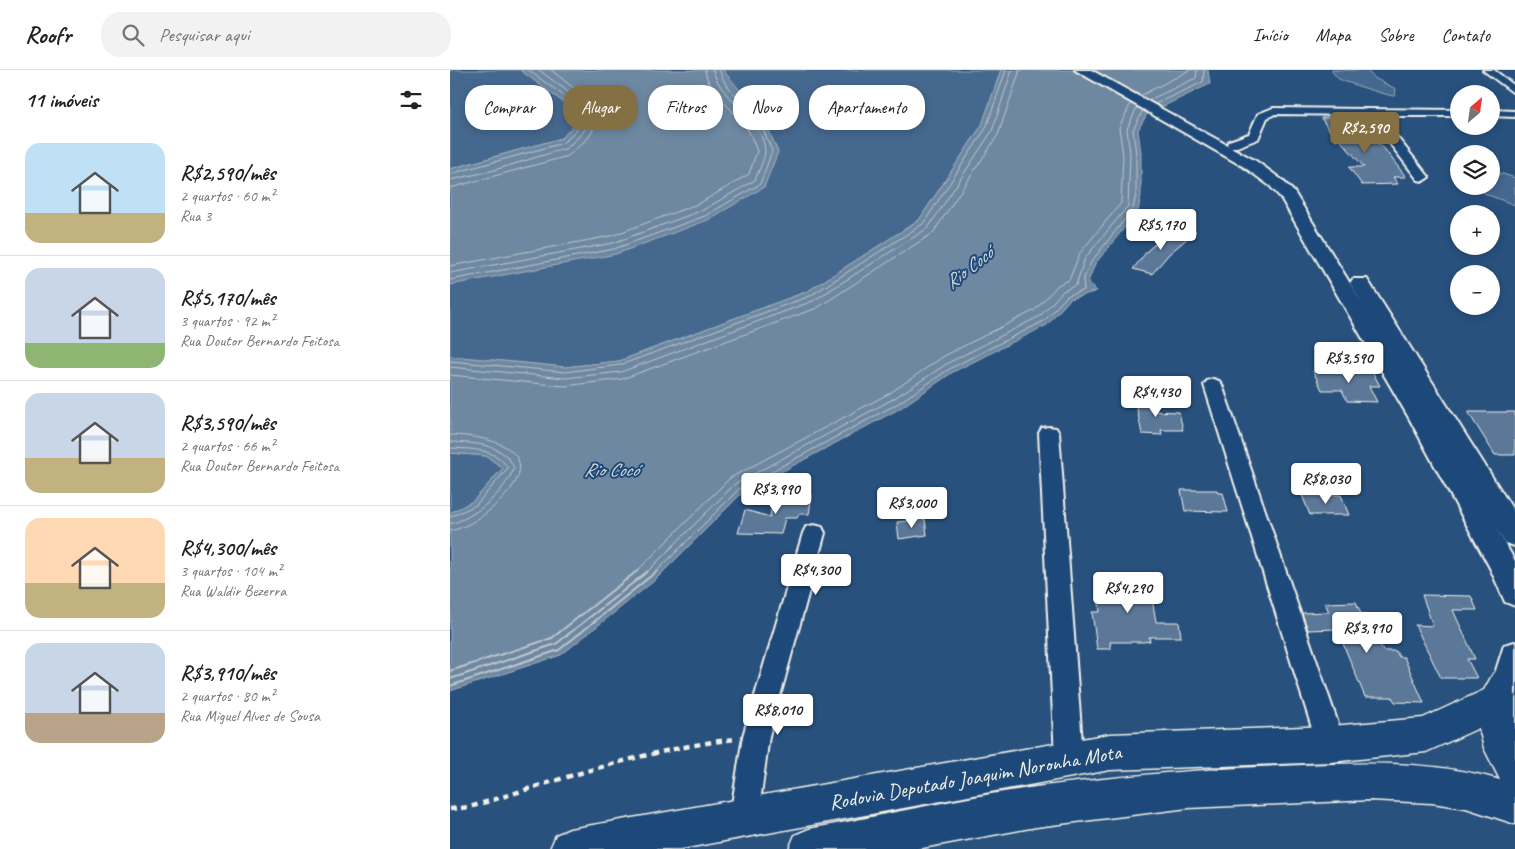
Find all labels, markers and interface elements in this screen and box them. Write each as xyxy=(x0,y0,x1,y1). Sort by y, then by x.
search box xyxy=(101,12,451,57)
text: Roofr xyxy=(25,20,71,50)
icon: search xyxy=(119,21,147,49)
text: Pesquisar aqui xyxy=(159,23,249,47)
text: Início xyxy=(1253,24,1288,46)
text: Mapa xyxy=(1316,24,1350,46)
text: Sobre xyxy=(1378,24,1414,46)
text: Contato xyxy=(1442,24,1490,46)
chip: Comprar xyxy=(465,85,553,130)
chip: Alugar xyxy=(563,85,638,130)
chip: Filtros xyxy=(648,85,723,130)
chip: Novo xyxy=(733,85,799,130)
chip: Apartamento xyxy=(809,85,925,130)
north arrow xyxy=(1450,85,1500,135)
map controls xyxy=(1450,85,1500,315)
icon: filters xyxy=(397,86,425,114)
text: 11 imóveis xyxy=(25,87,98,113)
pin: R$2,590 xyxy=(1319,112,1411,154)
text: R$2,590 xyxy=(1341,118,1389,138)
button: layers xyxy=(1450,145,1500,195)
text: R$2,590/mês xyxy=(180,160,275,186)
icon: home xyxy=(65,163,125,223)
text: 2 quartos · 60 m² xyxy=(180,186,275,206)
button: + xyxy=(1450,205,1500,255)
text: Rua 3 xyxy=(180,206,212,226)
pin: R$5,170 xyxy=(1115,208,1207,251)
text: R$5,170 xyxy=(1137,215,1185,235)
water label: Rio Cocó xyxy=(940,239,1002,294)
button: − xyxy=(1450,265,1500,315)
text: R$5,170/mês xyxy=(180,285,275,311)
icon: home xyxy=(65,288,125,348)
text: 3 quartos · 92 m² xyxy=(180,311,275,331)
text: Rua Doutor Bernardo Feitosa xyxy=(180,331,339,351)
pin: R$3,590 xyxy=(1303,342,1395,384)
text: R$3,590 xyxy=(1325,348,1373,368)
pin: R$4,430 xyxy=(1110,376,1202,418)
text: R$4,430 xyxy=(1132,382,1180,402)
text: R$3,590/mês xyxy=(180,410,275,436)
icon: home xyxy=(65,413,125,473)
text: 2 quartos · 66 m² xyxy=(180,436,275,456)
text: Rua Doutor Bernardo Feitosa xyxy=(180,456,339,476)
water label: Rio Cocó xyxy=(584,458,643,482)
pin: R$8,030 xyxy=(1280,462,1372,505)
text: R$8,030 xyxy=(1302,469,1350,489)
pin: R$3,990 xyxy=(730,472,822,515)
text: R$3,990 xyxy=(752,479,800,499)
pin: R$3,000 xyxy=(866,486,958,529)
text: R$3,000 xyxy=(888,493,936,513)
text: R$4,300/mês xyxy=(180,535,276,561)
icon: home xyxy=(65,538,125,598)
pin: R$4,300 xyxy=(770,554,862,596)
text: R$4,300 xyxy=(792,560,840,580)
text: 3 quartos · 104 m² xyxy=(180,561,282,581)
pin: R$4,290 xyxy=(1082,572,1174,614)
text: R$4,290 xyxy=(1104,578,1152,598)
text: Rua Waldir Bezerra xyxy=(180,581,286,601)
pin: R$3,910 xyxy=(1321,612,1413,654)
text: R$3,910 xyxy=(1343,618,1391,638)
text: R$3,910/mês xyxy=(180,660,276,686)
icon: home xyxy=(65,663,125,723)
text: 2 quartos · 80 m² xyxy=(180,686,275,706)
pin: R$8,010 xyxy=(732,694,824,736)
text: R$8,010 xyxy=(754,700,802,720)
text: Rua Miguel Alves de Sousa xyxy=(180,706,320,726)
street label: Rodovia Deputado Joaquim Noronha Mota xyxy=(827,738,1125,816)

